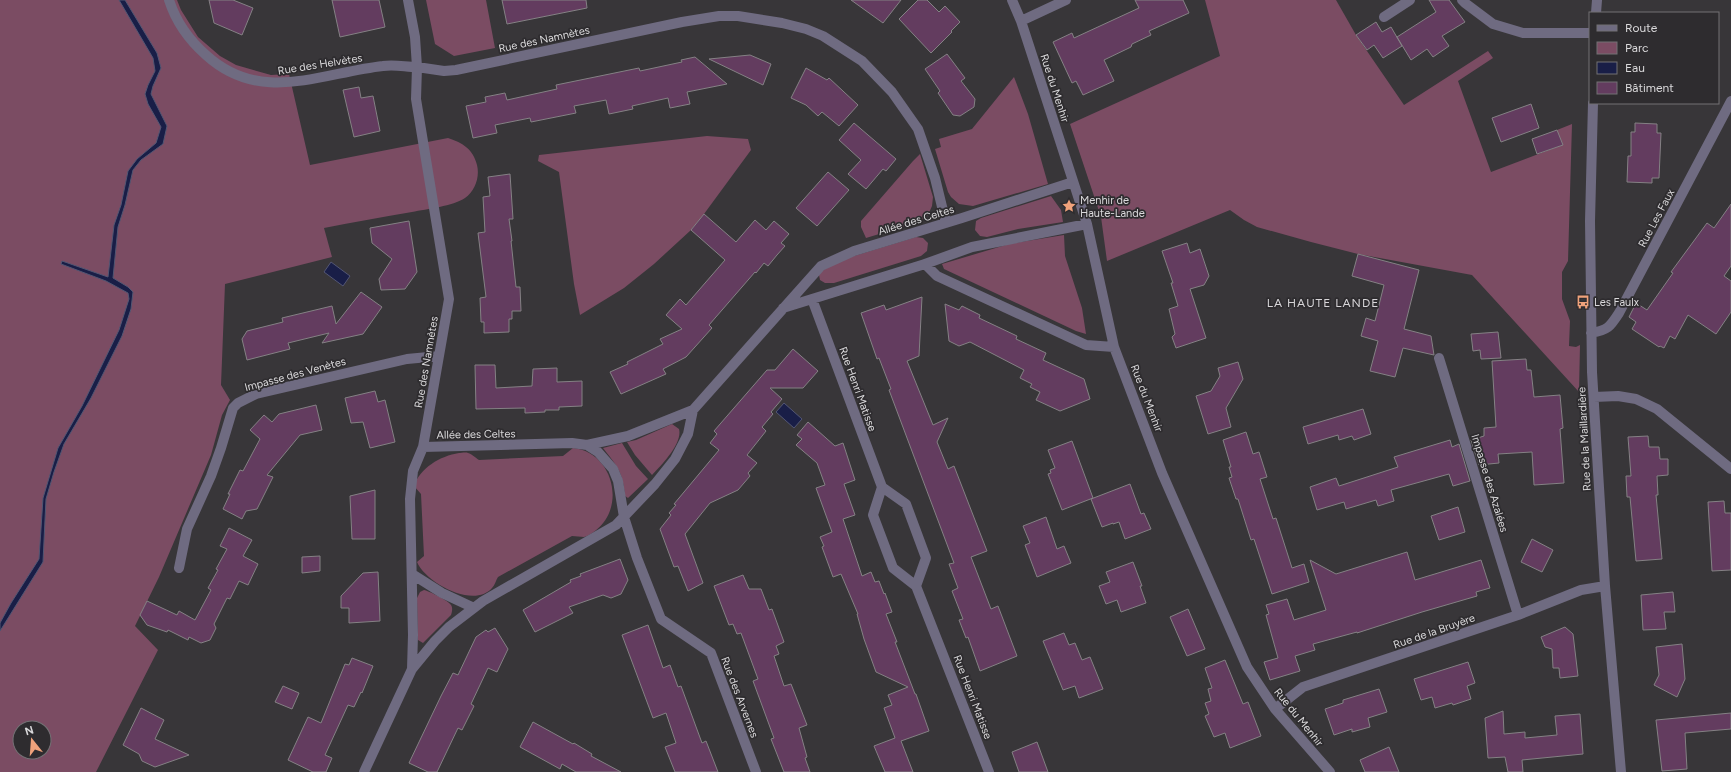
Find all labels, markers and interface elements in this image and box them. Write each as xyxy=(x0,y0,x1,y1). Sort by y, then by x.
legend xyxy=(1589,12,1719,104)
text: Route xyxy=(1625,21,1658,35)
street label: Rue des Namnètes xyxy=(497,23,591,56)
text: Parc xyxy=(1625,41,1649,55)
street label: Rue des Helvètes xyxy=(277,51,363,78)
street label: Rue du Menhir xyxy=(1037,52,1072,124)
text: Eau xyxy=(1625,61,1645,75)
text: Bâtiment xyxy=(1625,81,1674,95)
street label: Rue Les Faux xyxy=(1636,186,1678,250)
place label: Menhir de Haute-Lande xyxy=(1080,194,1145,220)
place icon: Menhir de Haute-Lande xyxy=(1061,198,1077,214)
street label: Allée des Celtes xyxy=(876,203,956,238)
bus stop icon: Les Faulx xyxy=(1575,294,1591,310)
district label: LA HAUTE LANDE xyxy=(1267,296,1379,310)
place label: Les Faulx xyxy=(1594,296,1640,309)
street label: Rue des Namnètes xyxy=(412,315,441,409)
street label: Rue Henri Matisse xyxy=(836,345,879,433)
street label: Impasse des Venètes xyxy=(243,355,347,394)
street label: Rue du Menhir xyxy=(1128,363,1165,434)
street label: Rue de la Maillardière xyxy=(1575,387,1594,491)
street label: Allée des Celtes xyxy=(436,427,516,442)
street label: Impasse des Azalées xyxy=(1468,433,1511,534)
street label: Rue de la Bruyère xyxy=(1392,611,1477,652)
street label: Rue Henri Matisse xyxy=(951,653,995,741)
street label: Rue des Arvernes xyxy=(718,655,761,740)
street label: Rue du Menhir xyxy=(1271,686,1326,749)
north arrow xyxy=(12,720,52,760)
text: N xyxy=(23,723,35,738)

